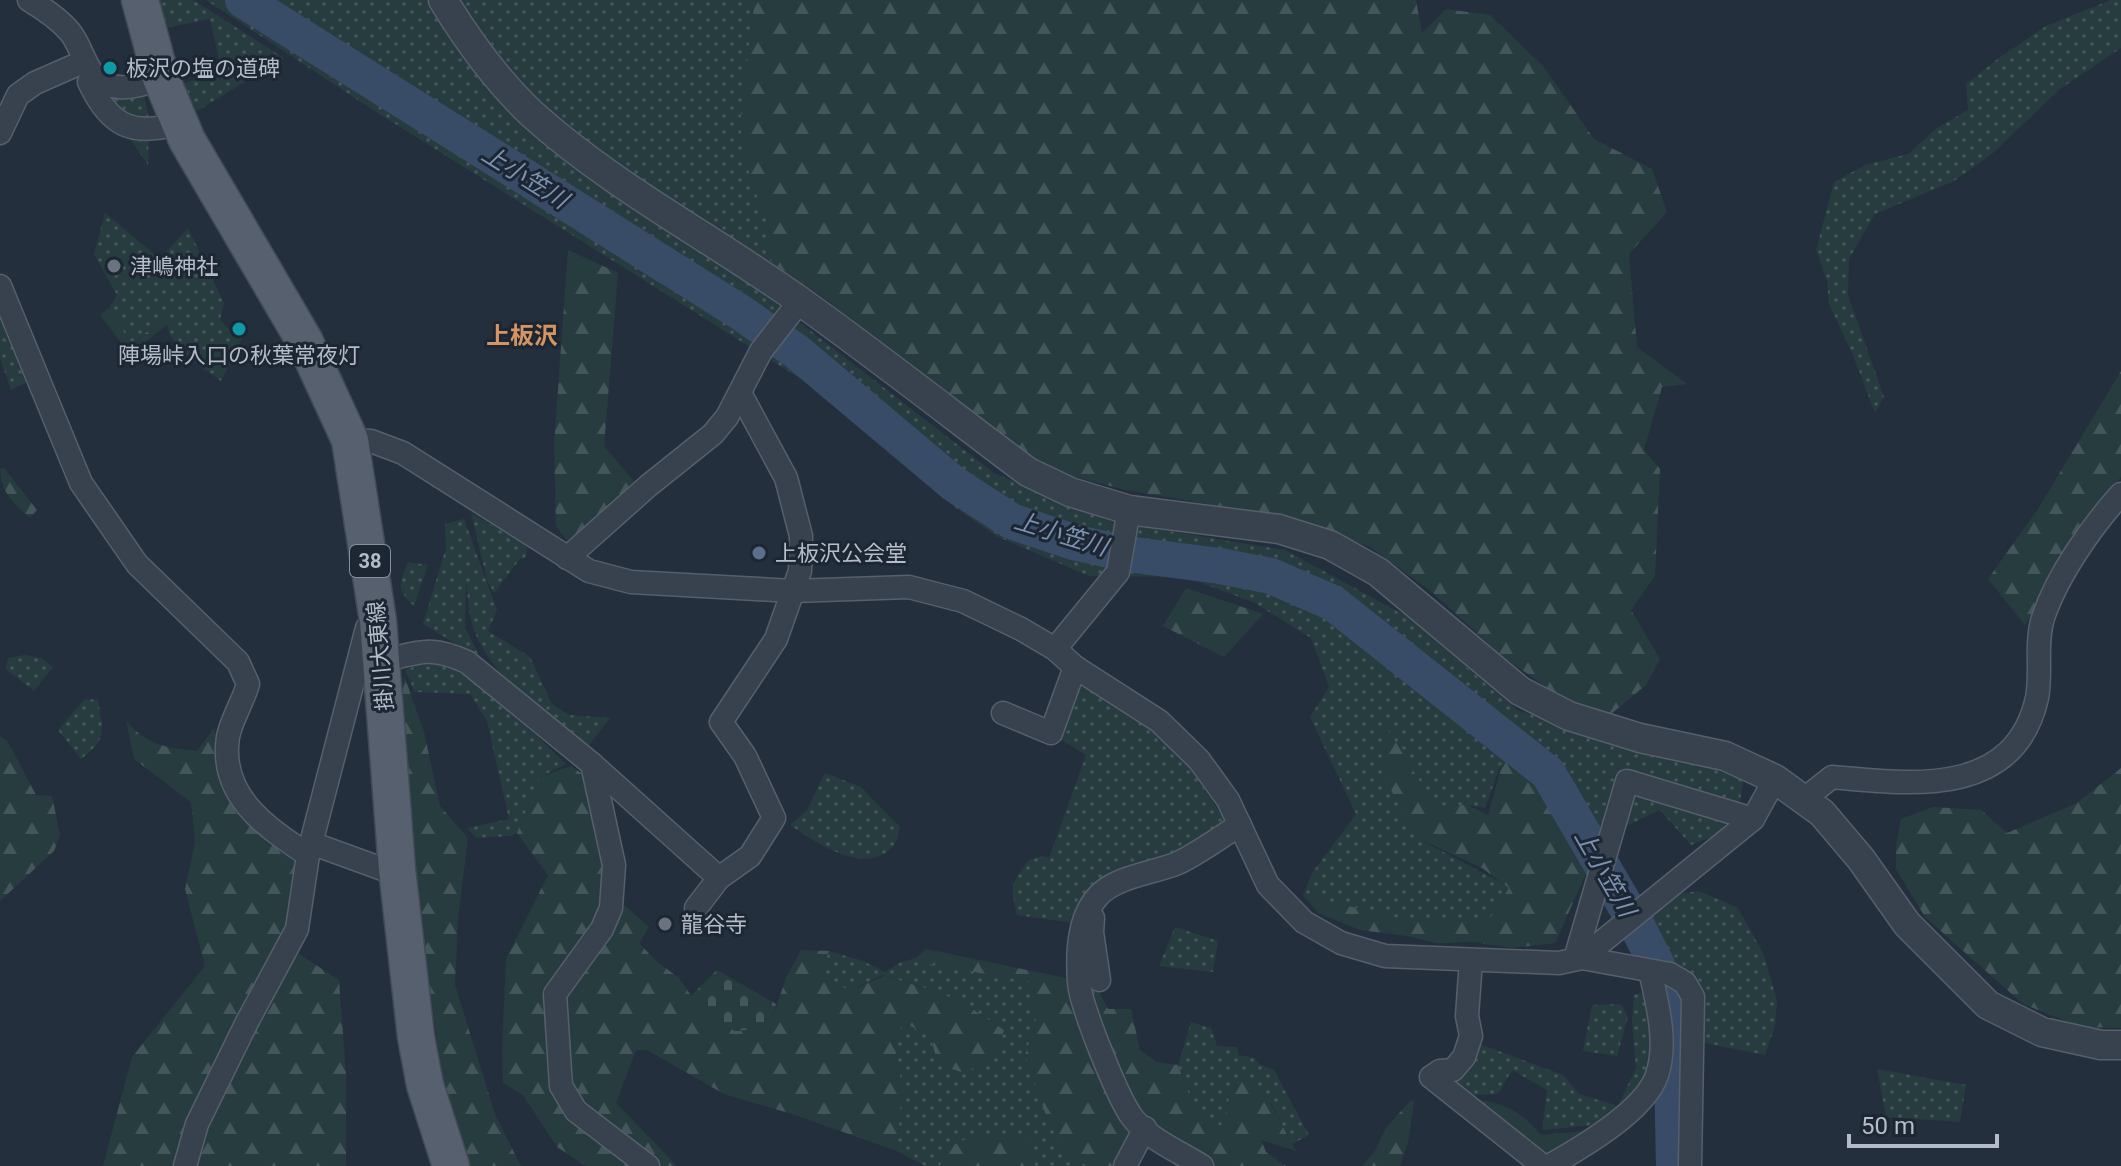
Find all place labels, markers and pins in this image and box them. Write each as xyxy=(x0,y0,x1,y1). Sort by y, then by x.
place label: 板沢の塩の道碑 xyxy=(126,56,280,81)
marker: 板沢の塩の道碑 xyxy=(101,59,119,77)
place label: 津嶋神社 xyxy=(130,254,218,279)
marker: 津嶋神社 xyxy=(105,257,123,275)
marker: 陣場峠入口の秋葉常夜灯 xyxy=(230,320,248,338)
place label: 陣場峠入口の秋葉常夜灯 xyxy=(118,343,360,368)
place label: 上板沢公会堂 xyxy=(775,541,907,566)
marker: 上板沢公会堂 xyxy=(750,544,768,562)
place label: 龍谷寺 xyxy=(681,912,747,937)
marker: 龍谷寺 xyxy=(656,915,674,933)

